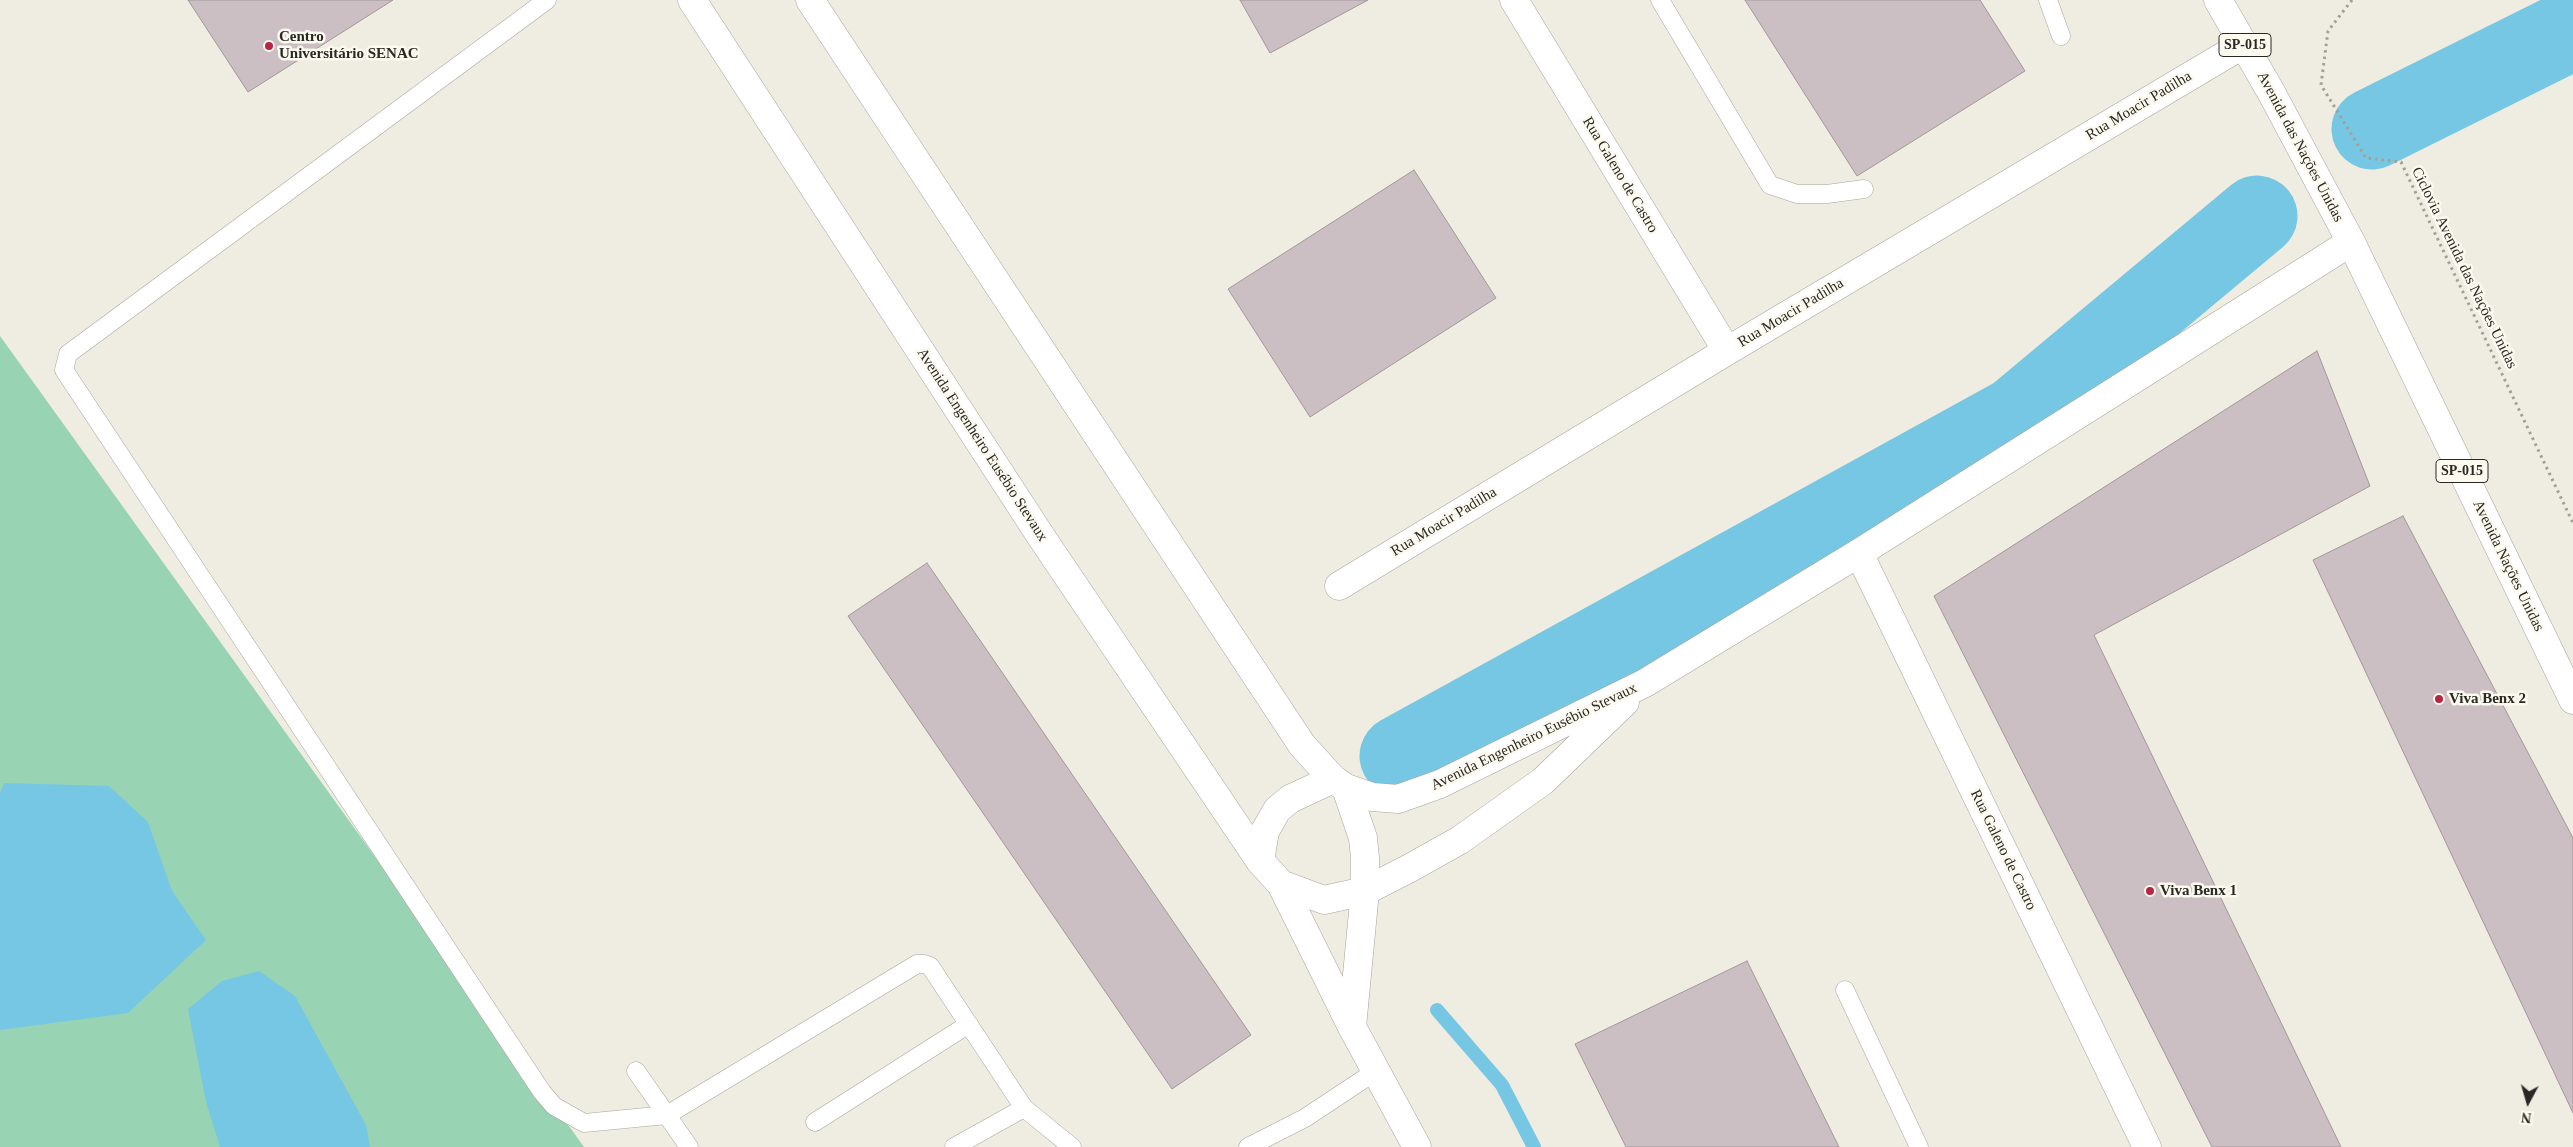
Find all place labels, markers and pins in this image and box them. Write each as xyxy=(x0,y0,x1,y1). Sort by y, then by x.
place label: Centro Universitário SENAC xyxy=(279,28,419,63)
marker: Centro Universitário SENAC xyxy=(263,40,275,52)
place label: Viva Benx 2 xyxy=(2449,690,2526,708)
marker: Viva Benx 2 xyxy=(2433,693,2445,705)
place label: Viva Benx 1 xyxy=(2160,882,2237,900)
marker: Viva Benx 1 xyxy=(2144,885,2156,897)

